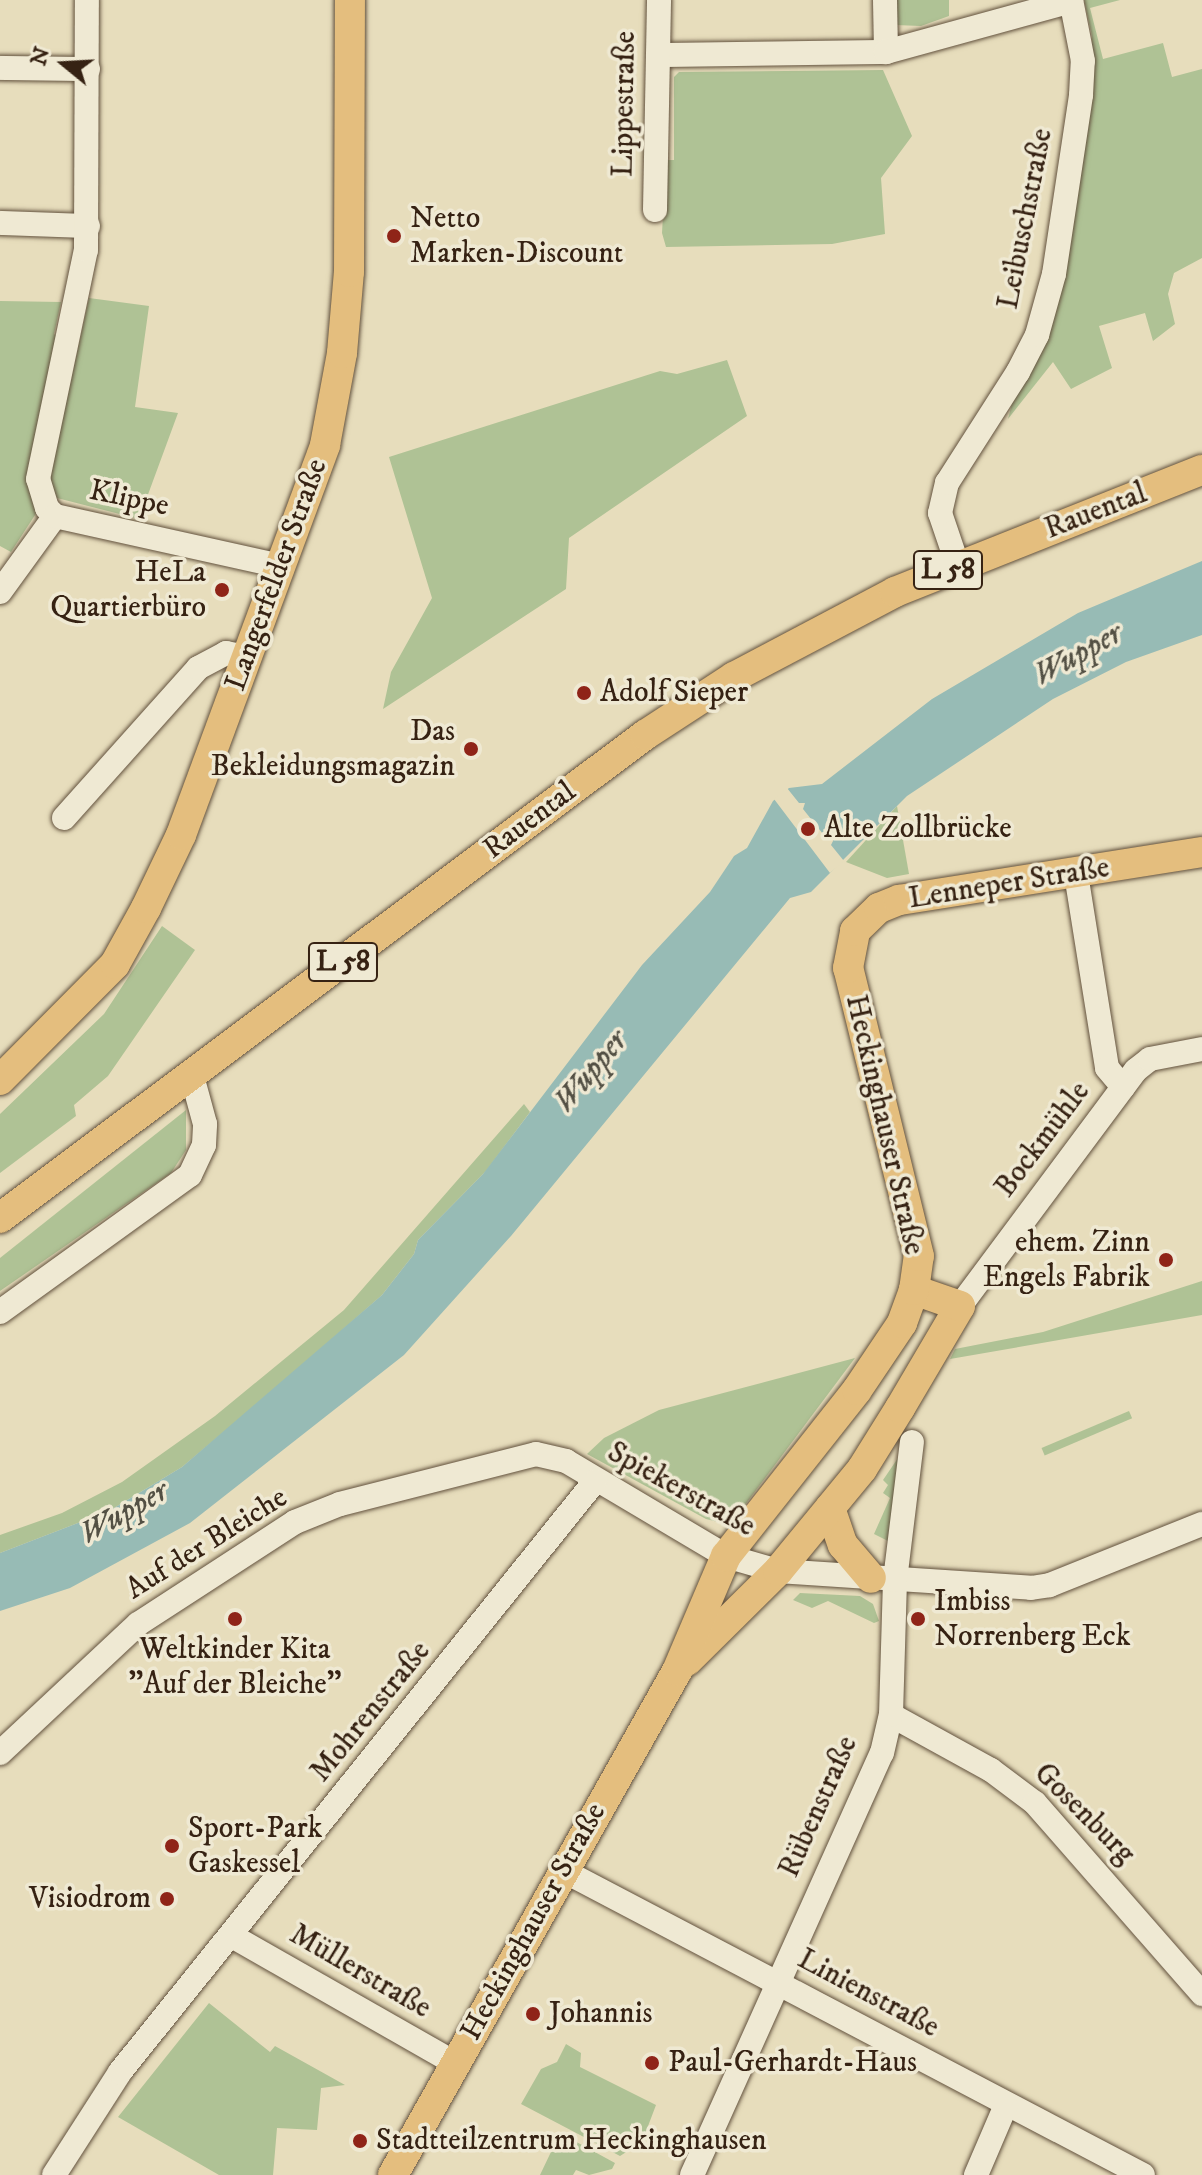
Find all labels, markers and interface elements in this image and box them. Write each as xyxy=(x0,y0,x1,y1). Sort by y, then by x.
north arrow xyxy=(24,24,104,104)
street label: Lippestraße xyxy=(606,31,644,177)
text: N xyxy=(25,44,56,69)
street label: Leibuschstraße xyxy=(991,126,1061,312)
place label: Netto Marken-Discount xyxy=(410,201,623,272)
marker: Netto Marken-Discount xyxy=(385,227,403,245)
street label: Langerfelder Straße xyxy=(218,454,336,696)
street label: Klippe xyxy=(86,473,172,525)
street label: Rauental xyxy=(1040,476,1152,548)
road number: L 58 xyxy=(912,546,984,594)
place label: HeLa Quartierbüro xyxy=(50,555,206,626)
marker: HeLa Quartierbüro xyxy=(213,581,231,599)
water label: Wupper xyxy=(1027,615,1129,695)
place label: Adolf Sieper xyxy=(600,675,748,711)
marker: Adolf Sieper xyxy=(575,684,593,702)
place label: Das Bekleidungsmagazin xyxy=(211,714,455,784)
marker: Das Bekleidungsmagazin xyxy=(462,740,480,758)
street label: Rauental xyxy=(477,775,583,867)
place label: Alte Zollbrücke xyxy=(824,811,1012,847)
marker: Alte Zollbrücke xyxy=(799,820,817,838)
street label: Lenneper Straße xyxy=(906,850,1112,918)
road number: L 58 xyxy=(307,938,379,986)
street label: Heckinghauser Straße xyxy=(837,991,931,1259)
water label: Wupper xyxy=(546,1023,636,1121)
street label: Bockmühle xyxy=(988,1075,1098,1205)
place label: ehem. Zinn Engels Fabrik xyxy=(983,1225,1150,1296)
marker: ehem. Zinn Engels Fabrik xyxy=(1157,1251,1175,1269)
street label: Spiekerstraße xyxy=(601,1435,761,1545)
water label: Wupper xyxy=(73,1472,175,1554)
street label: Auf der Bleiche xyxy=(120,1480,294,1608)
place label: Imbiss Norrenberg Eck xyxy=(934,1584,1131,1654)
marker: Weltkinder Kita "Auf der Bleiche" xyxy=(226,1610,244,1628)
marker: Imbiss Norrenberg Eck xyxy=(909,1610,927,1628)
place label: Weltkinder Kita "Auf der Bleiche" xyxy=(128,1632,342,1702)
street label: Mohrenstraße xyxy=(303,1634,439,1790)
street label: Rübenstraße xyxy=(772,1731,866,1883)
street label: Gosenburg xyxy=(1026,1756,1142,1872)
street label: Heckinghauser Straße xyxy=(454,1797,614,2047)
place label: Sport-Park Gaskessel xyxy=(188,1811,322,1882)
marker: Sport-Park Gaskessel xyxy=(163,1837,181,1855)
place label: Visiodrom xyxy=(29,1881,151,1917)
marker: Visiodrom xyxy=(158,1890,176,1908)
street label: Müllerstraße xyxy=(283,1917,437,2027)
street label: Linienstraße xyxy=(791,1942,945,2046)
place label: Johannis xyxy=(549,1996,652,2032)
marker: Johannis xyxy=(524,2005,542,2023)
place label: Paul-Gerhardt-Haus xyxy=(668,2045,917,2081)
marker: Paul-Gerhardt-Haus xyxy=(643,2054,661,2072)
place label: Stadtteilzentrum Heckinghausen xyxy=(376,2123,767,2159)
marker: Stadtteilzentrum Heckinghausen xyxy=(351,2132,369,2150)

